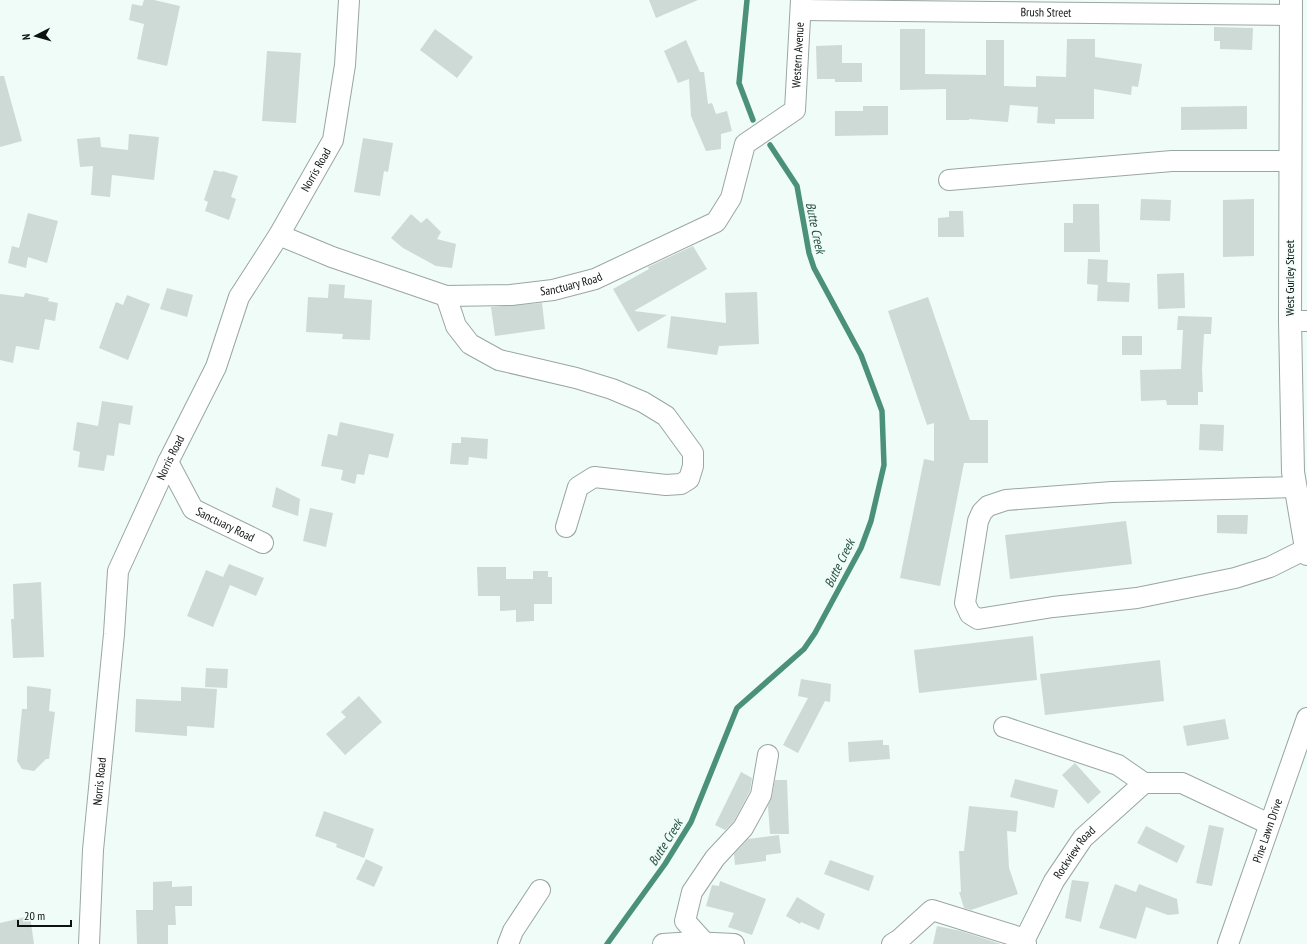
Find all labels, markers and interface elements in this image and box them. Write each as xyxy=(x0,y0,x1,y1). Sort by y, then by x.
street label: Brush Street xyxy=(1020,4,1072,20)
north arrow xyxy=(16,16,56,56)
street label: Western Avenue xyxy=(788,22,807,88)
text: N xyxy=(19,33,33,41)
street label: Norris Road xyxy=(297,145,334,194)
water label: Butte Creek xyxy=(802,201,830,257)
street label: West Gurley Street xyxy=(1282,239,1297,316)
street label: Sanctuary Road xyxy=(539,269,604,298)
street label: Norris Road xyxy=(153,433,187,482)
street label: Sanctuary Road xyxy=(194,504,257,545)
water label: Butte Creek xyxy=(820,534,859,590)
street label: Norris Road xyxy=(89,757,109,806)
street label: Pine Lawn Drive xyxy=(1249,796,1285,865)
water label: Butte Creek xyxy=(644,814,687,869)
street label: Rockview Road xyxy=(1050,823,1098,881)
scale bar xyxy=(18,902,71,928)
text: 20 m xyxy=(24,908,45,923)

